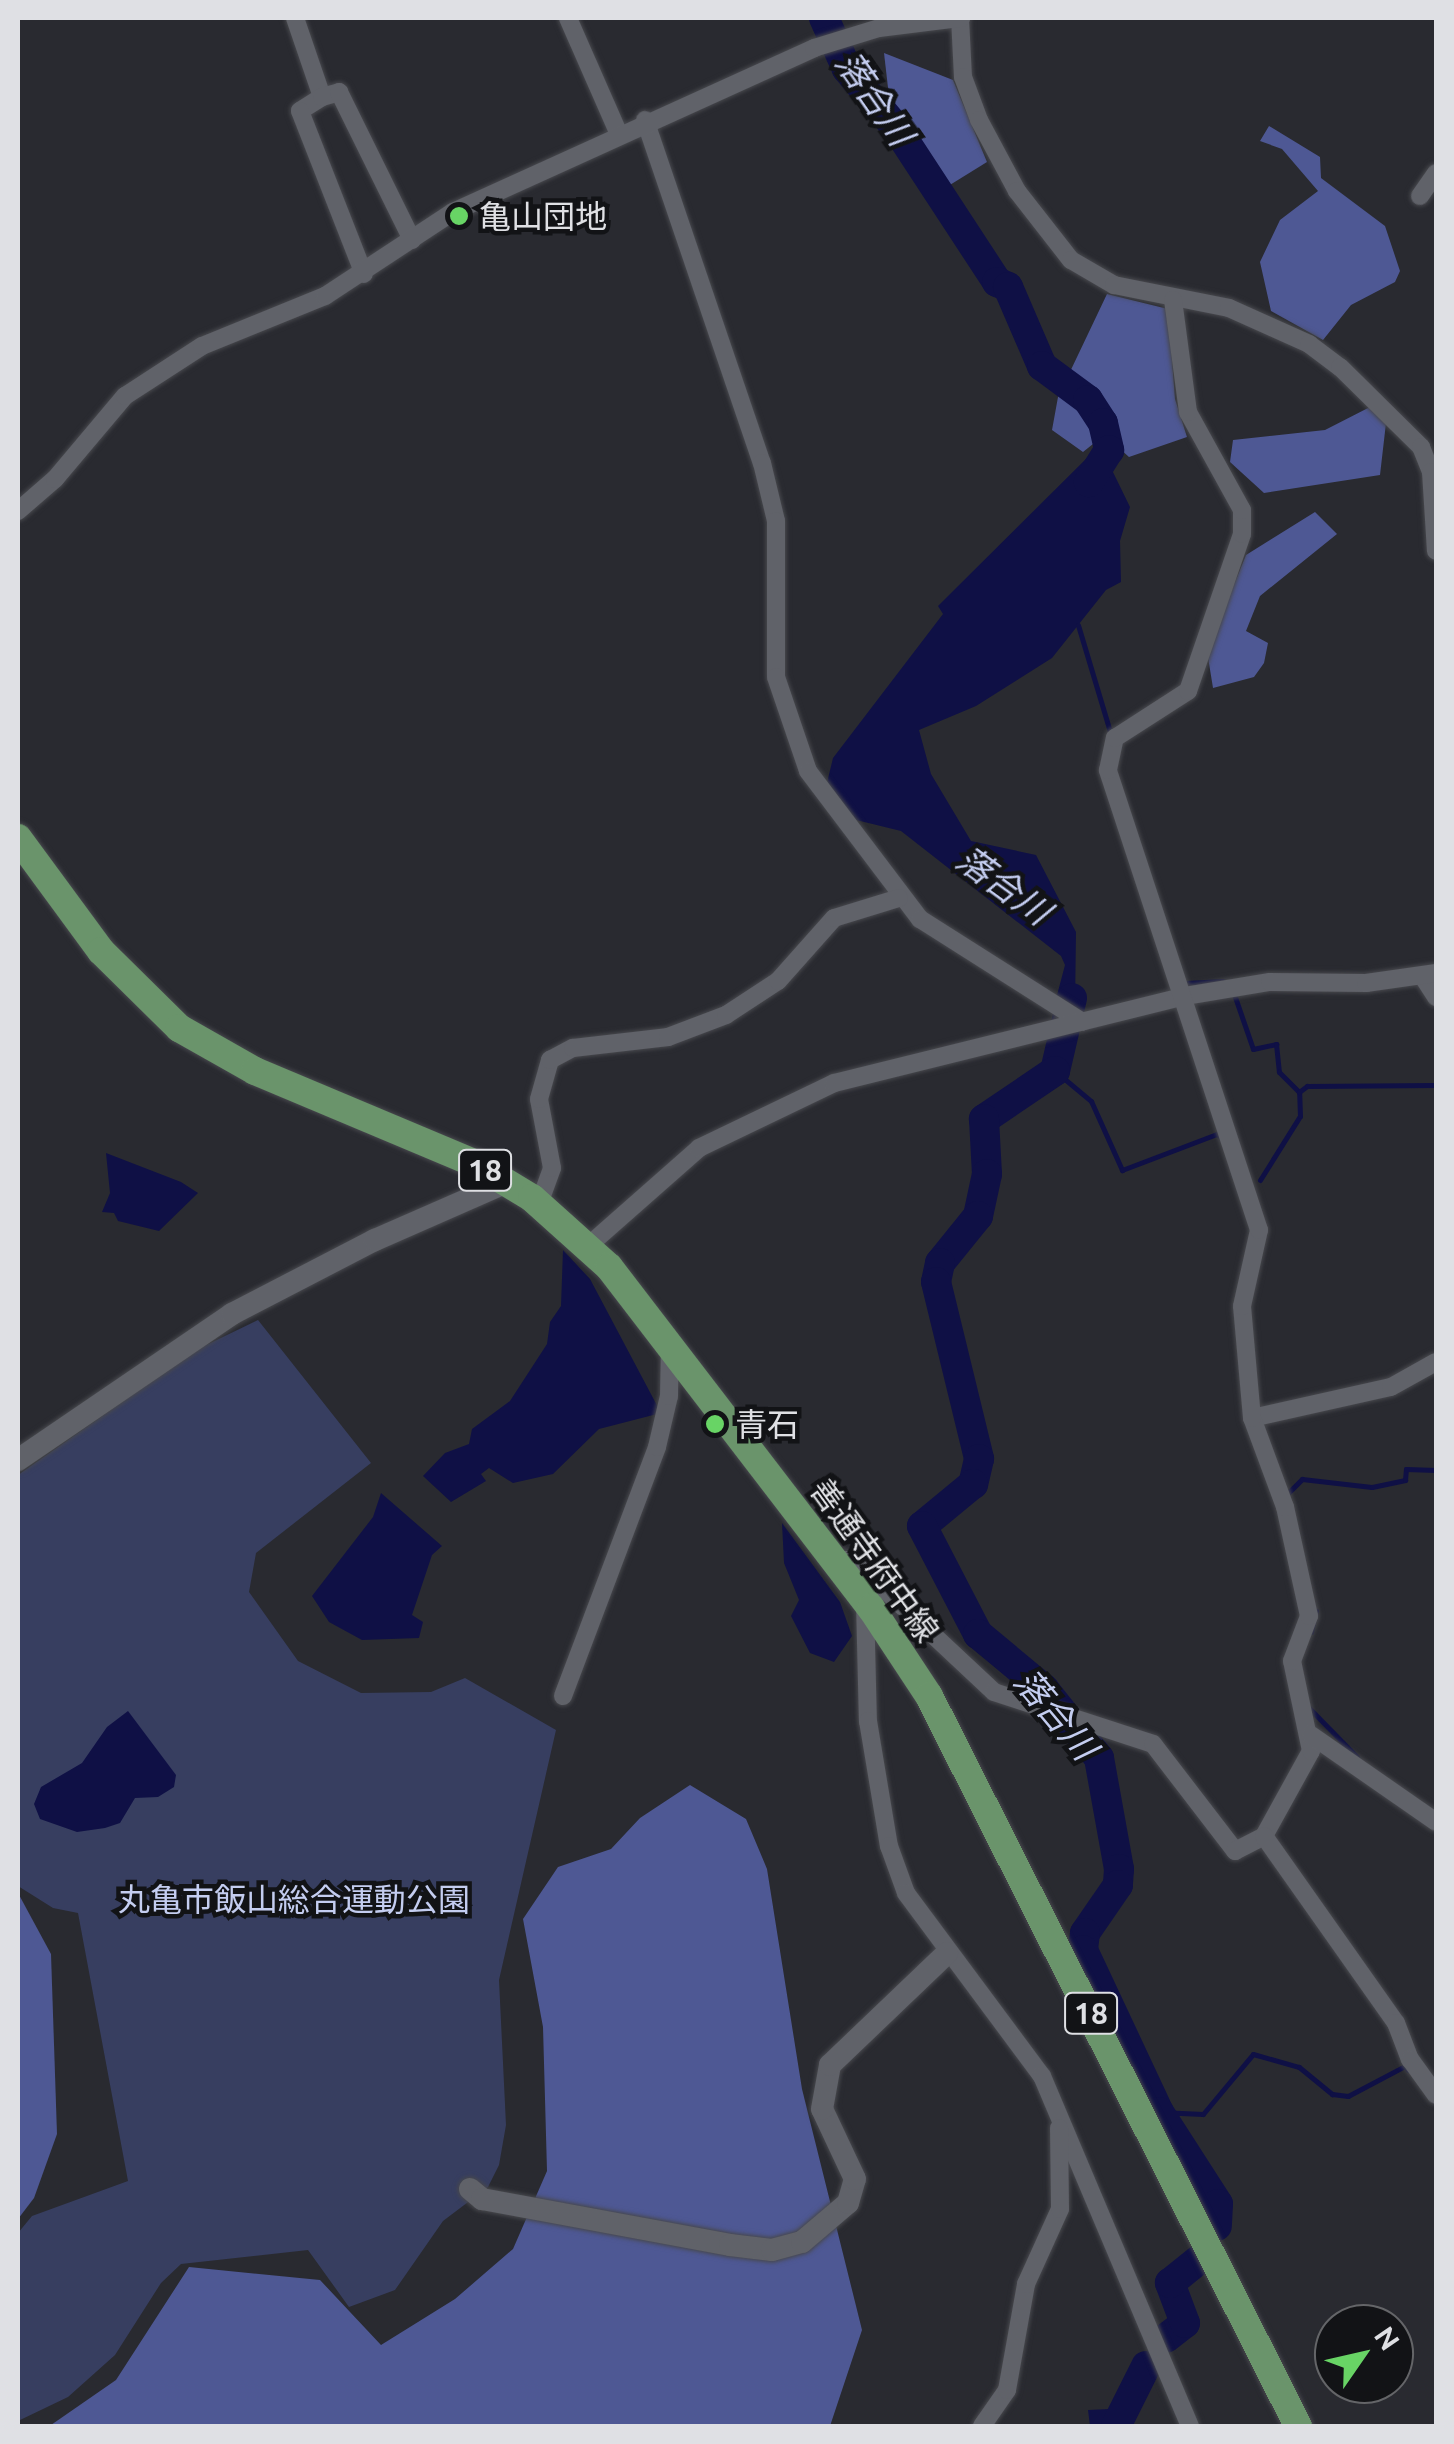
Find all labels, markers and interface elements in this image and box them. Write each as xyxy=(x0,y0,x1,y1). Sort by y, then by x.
water label: 落合川 xyxy=(828,43,922,153)
place label: 亀山団地 xyxy=(479,197,607,235)
marker: 亀山団地 xyxy=(448,205,470,227)
water label: 落合川 xyxy=(949,837,1059,933)
road number: 18 xyxy=(458,1145,512,1195)
place label: 青石 xyxy=(735,1405,799,1443)
marker: 青石 xyxy=(704,1413,726,1435)
street label: 善通寺府中線 xyxy=(803,1471,947,1649)
water label: 落合川 xyxy=(1006,1660,1106,1768)
park label: 丸亀市飯山総合運動公園 xyxy=(118,1880,470,1918)
road number: 18 xyxy=(1064,1988,1118,2038)
north arrow xyxy=(1314,2304,1414,2404)
text: N xyxy=(1369,2321,1406,2355)

